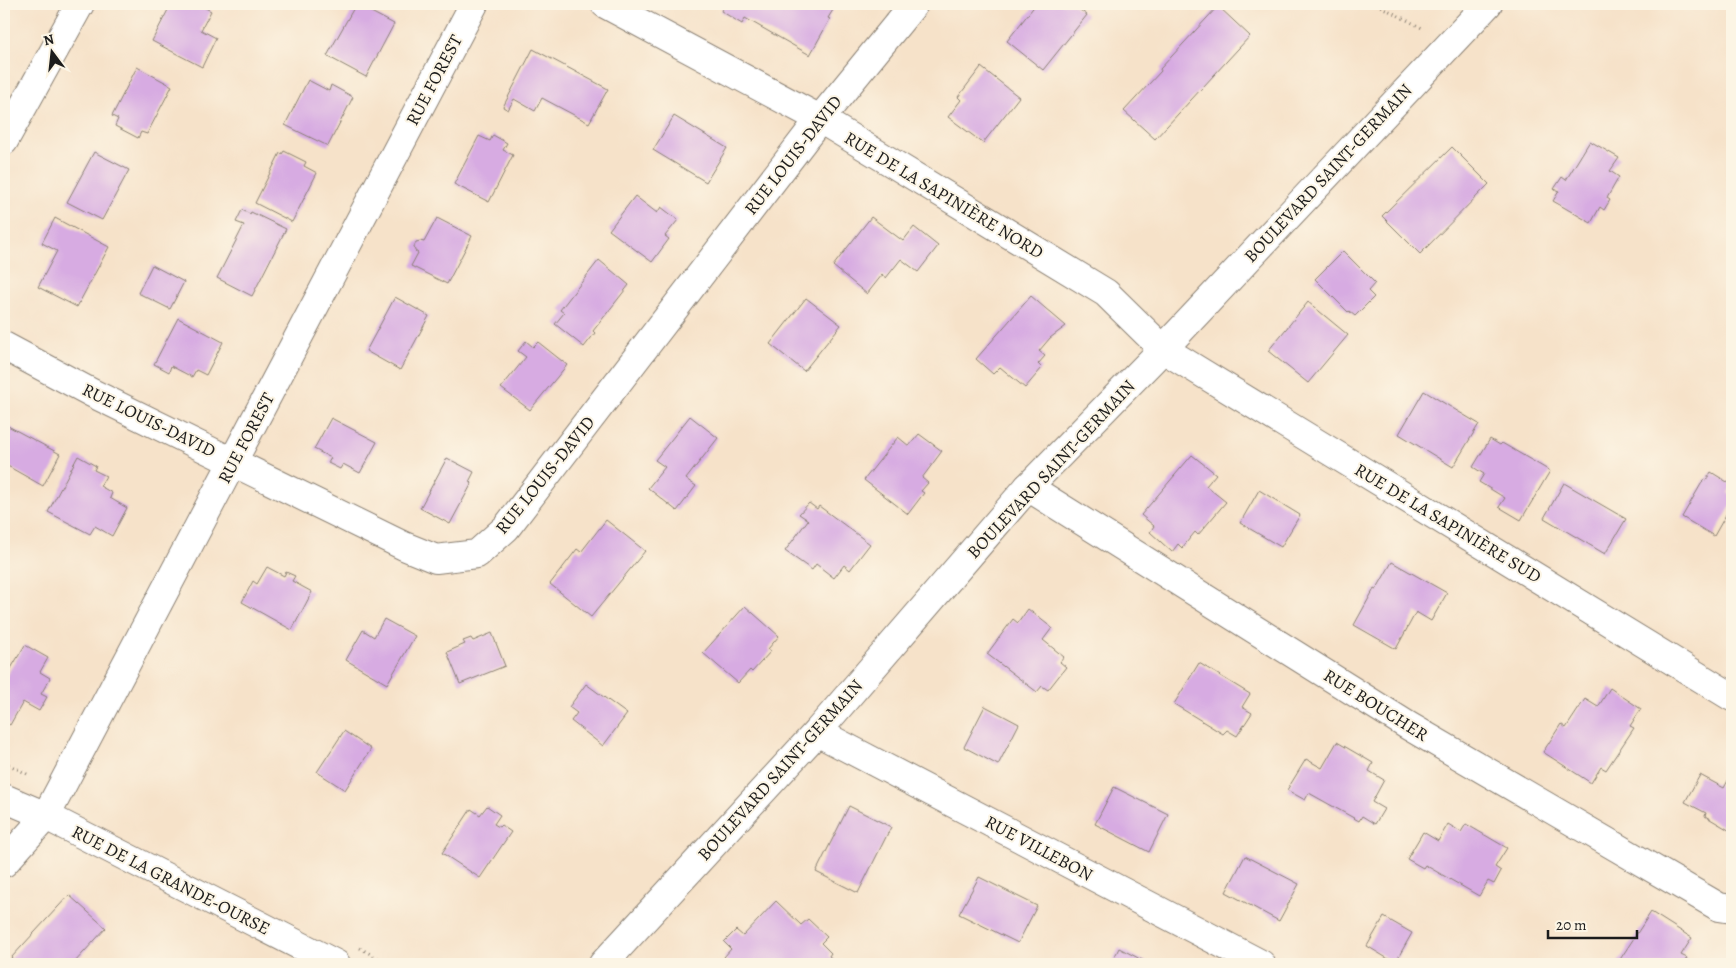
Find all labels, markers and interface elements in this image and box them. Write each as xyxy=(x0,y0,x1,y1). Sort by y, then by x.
north arrow xyxy=(28,28,78,78)
text: N xyxy=(41,29,56,50)
street label: RUE FOREST xyxy=(400,30,468,130)
street label: BOULEVARD SAINT-GERMAIN xyxy=(1239,78,1417,268)
street label: RUE LOUIS-DAVID xyxy=(739,90,847,220)
street label: RUE DE LA SAPINIÈRE NORD xyxy=(840,126,1048,264)
street label: BOULEVARD SAINT-GERMAIN xyxy=(962,374,1140,564)
street label: RUE LOUIS-DAVID xyxy=(78,377,220,463)
street label: RUE FOREST xyxy=(212,388,280,488)
street label: RUE LOUIS-DAVID xyxy=(490,411,600,539)
street label: RUE DE LA SAPINIÈRE SUD xyxy=(1350,458,1546,588)
street label: RUE BOUCHER xyxy=(1319,663,1433,747)
street label: BOULEVARD SAINT-GERMAIN xyxy=(692,674,868,866)
street label: RUE VILLEBON xyxy=(981,809,1097,887)
street label: RUE DE LA GRANDE-OURSE xyxy=(68,819,274,941)
scale bar xyxy=(1548,908,1637,940)
text: 20 m xyxy=(1556,915,1587,935)

